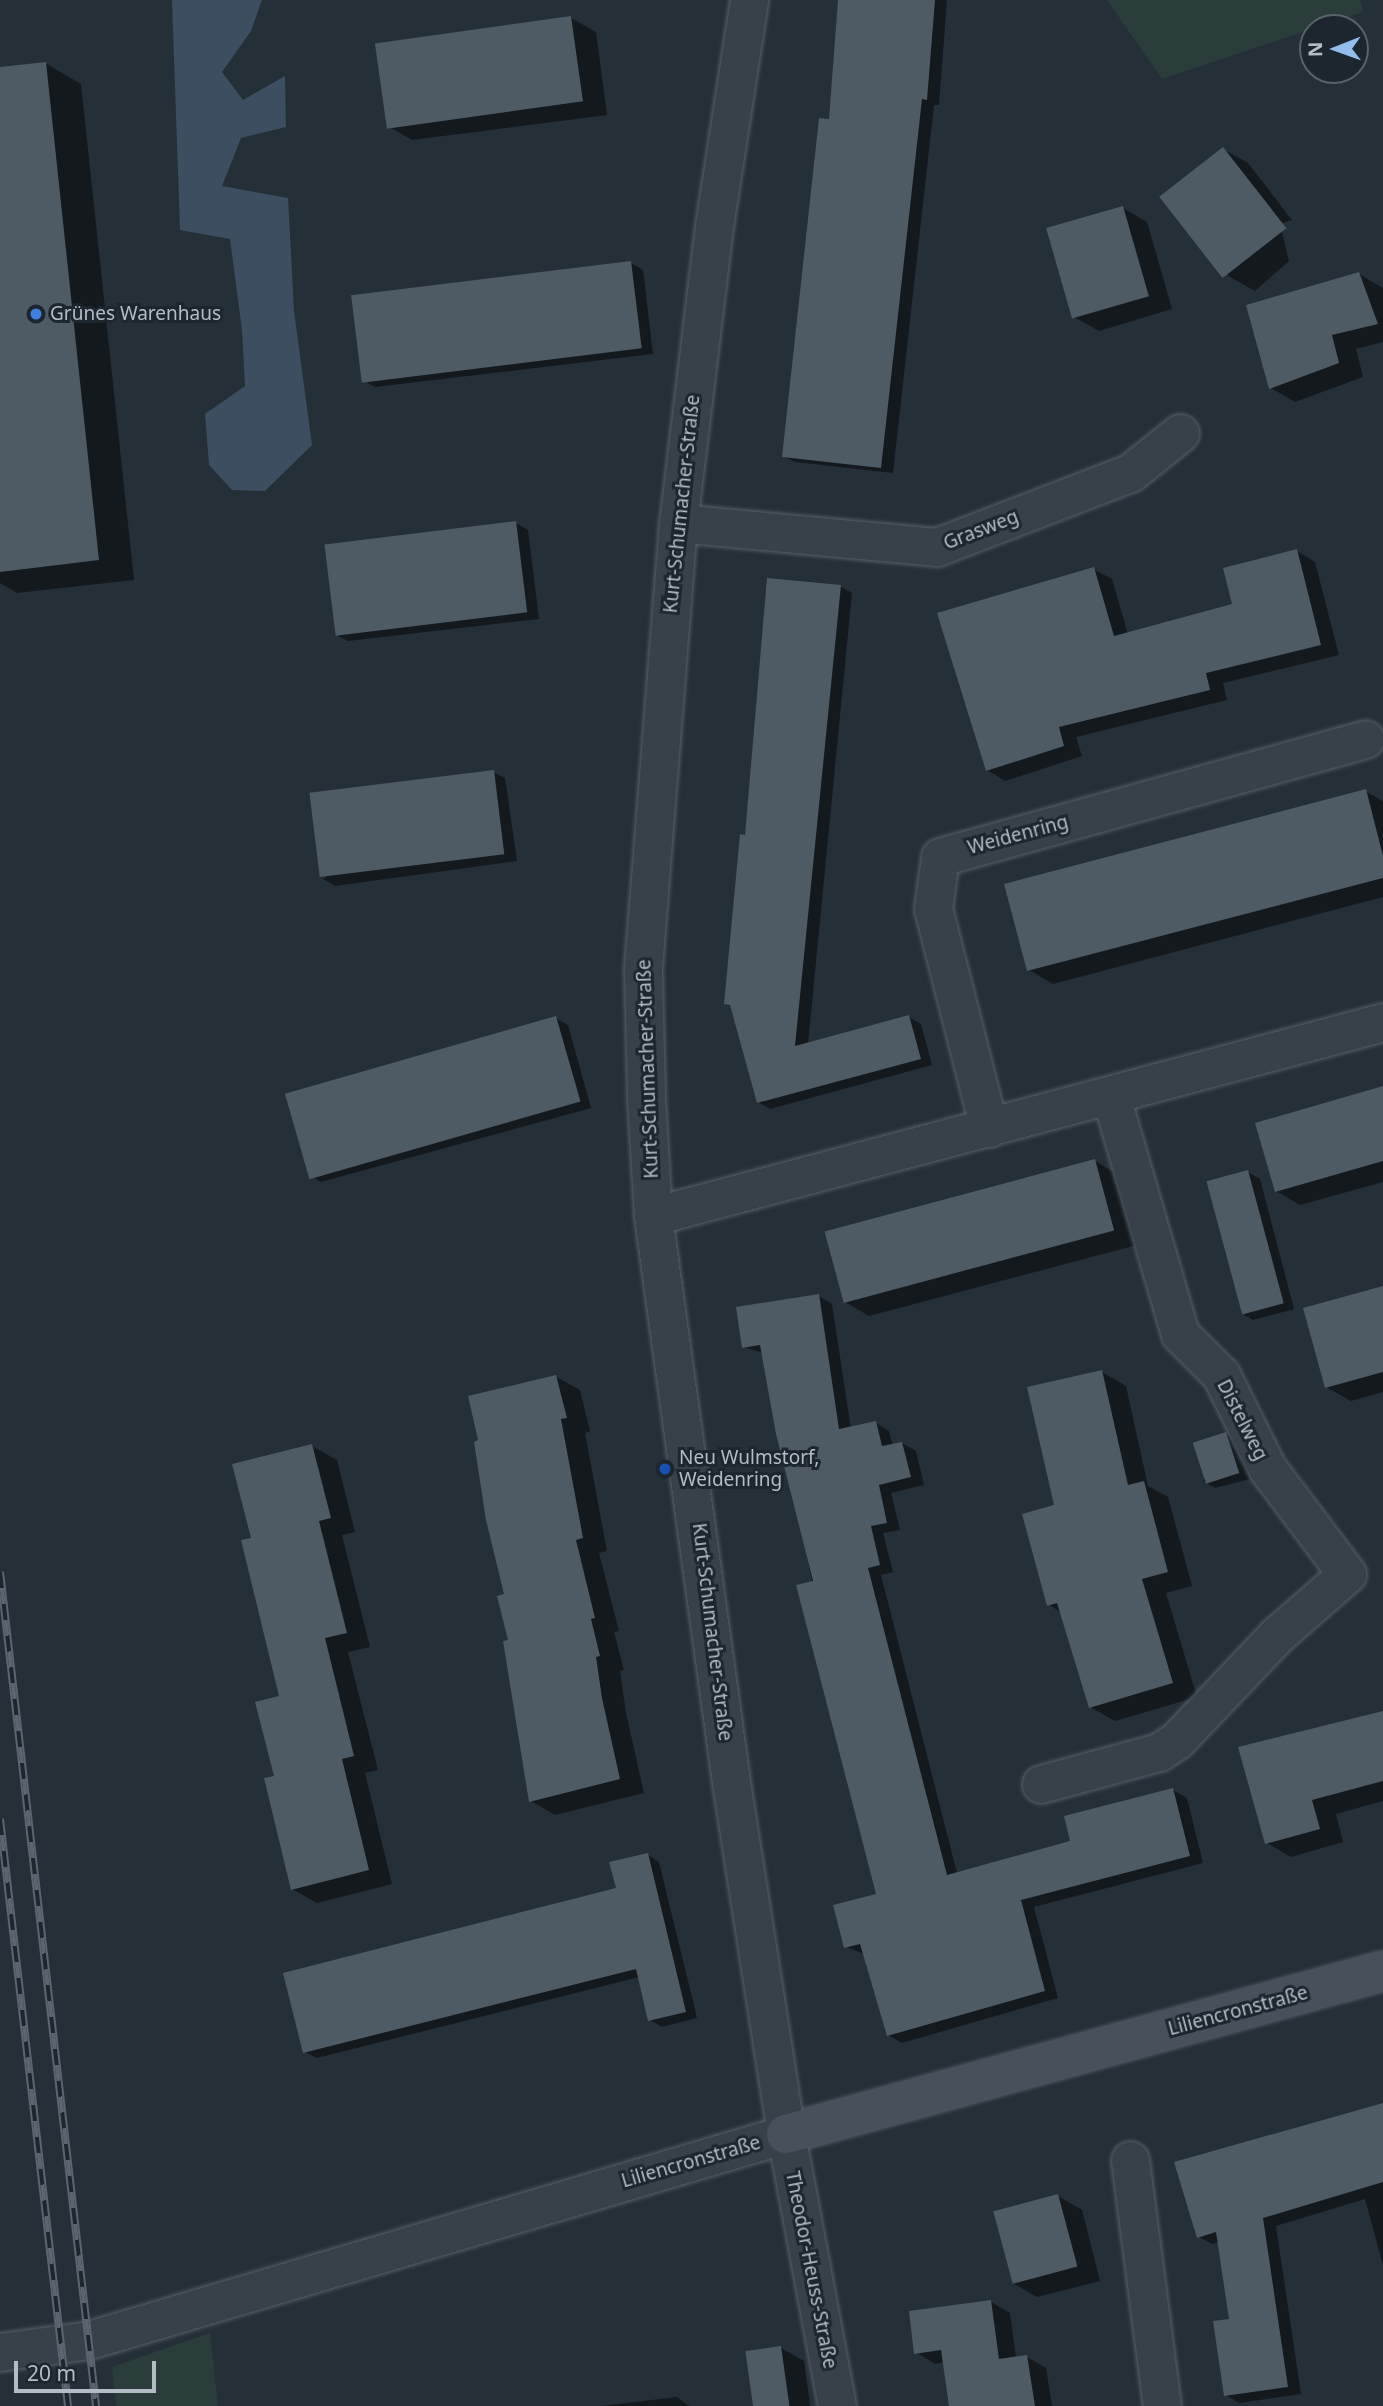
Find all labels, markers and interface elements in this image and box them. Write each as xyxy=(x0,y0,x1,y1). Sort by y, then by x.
north arrow xyxy=(1299,14,1369,84)
text: N xyxy=(1302,41,1328,57)
place label: Grünes Warenhaus xyxy=(50,303,221,325)
marker: Grünes Warenhaus xyxy=(28,306,44,322)
street label: Kurt-Schumacher-Straße xyxy=(659,394,705,614)
street label: Grasweg xyxy=(940,505,1022,555)
street label: Weidenring xyxy=(965,811,1071,859)
street label: Kurt-Schumacher-Straße xyxy=(633,959,663,1179)
street label: Distelweg xyxy=(1212,1376,1272,1464)
place label: Neu Wulmstorf, Weidenring xyxy=(679,1447,819,1491)
marker: Neu Wulmstorf, Weidenring xyxy=(657,1461,673,1477)
street label: Kurt-Schumacher-Straße xyxy=(687,1522,737,1742)
street label: Liliencronstraße xyxy=(1166,1981,1310,2041)
street label: Liliencronstraße xyxy=(619,2131,763,2193)
street label: Theodor-Heuss-Straße xyxy=(781,2169,841,2371)
scale bar xyxy=(18,2346,159,2390)
text: 20 m xyxy=(27,2359,76,2387)

